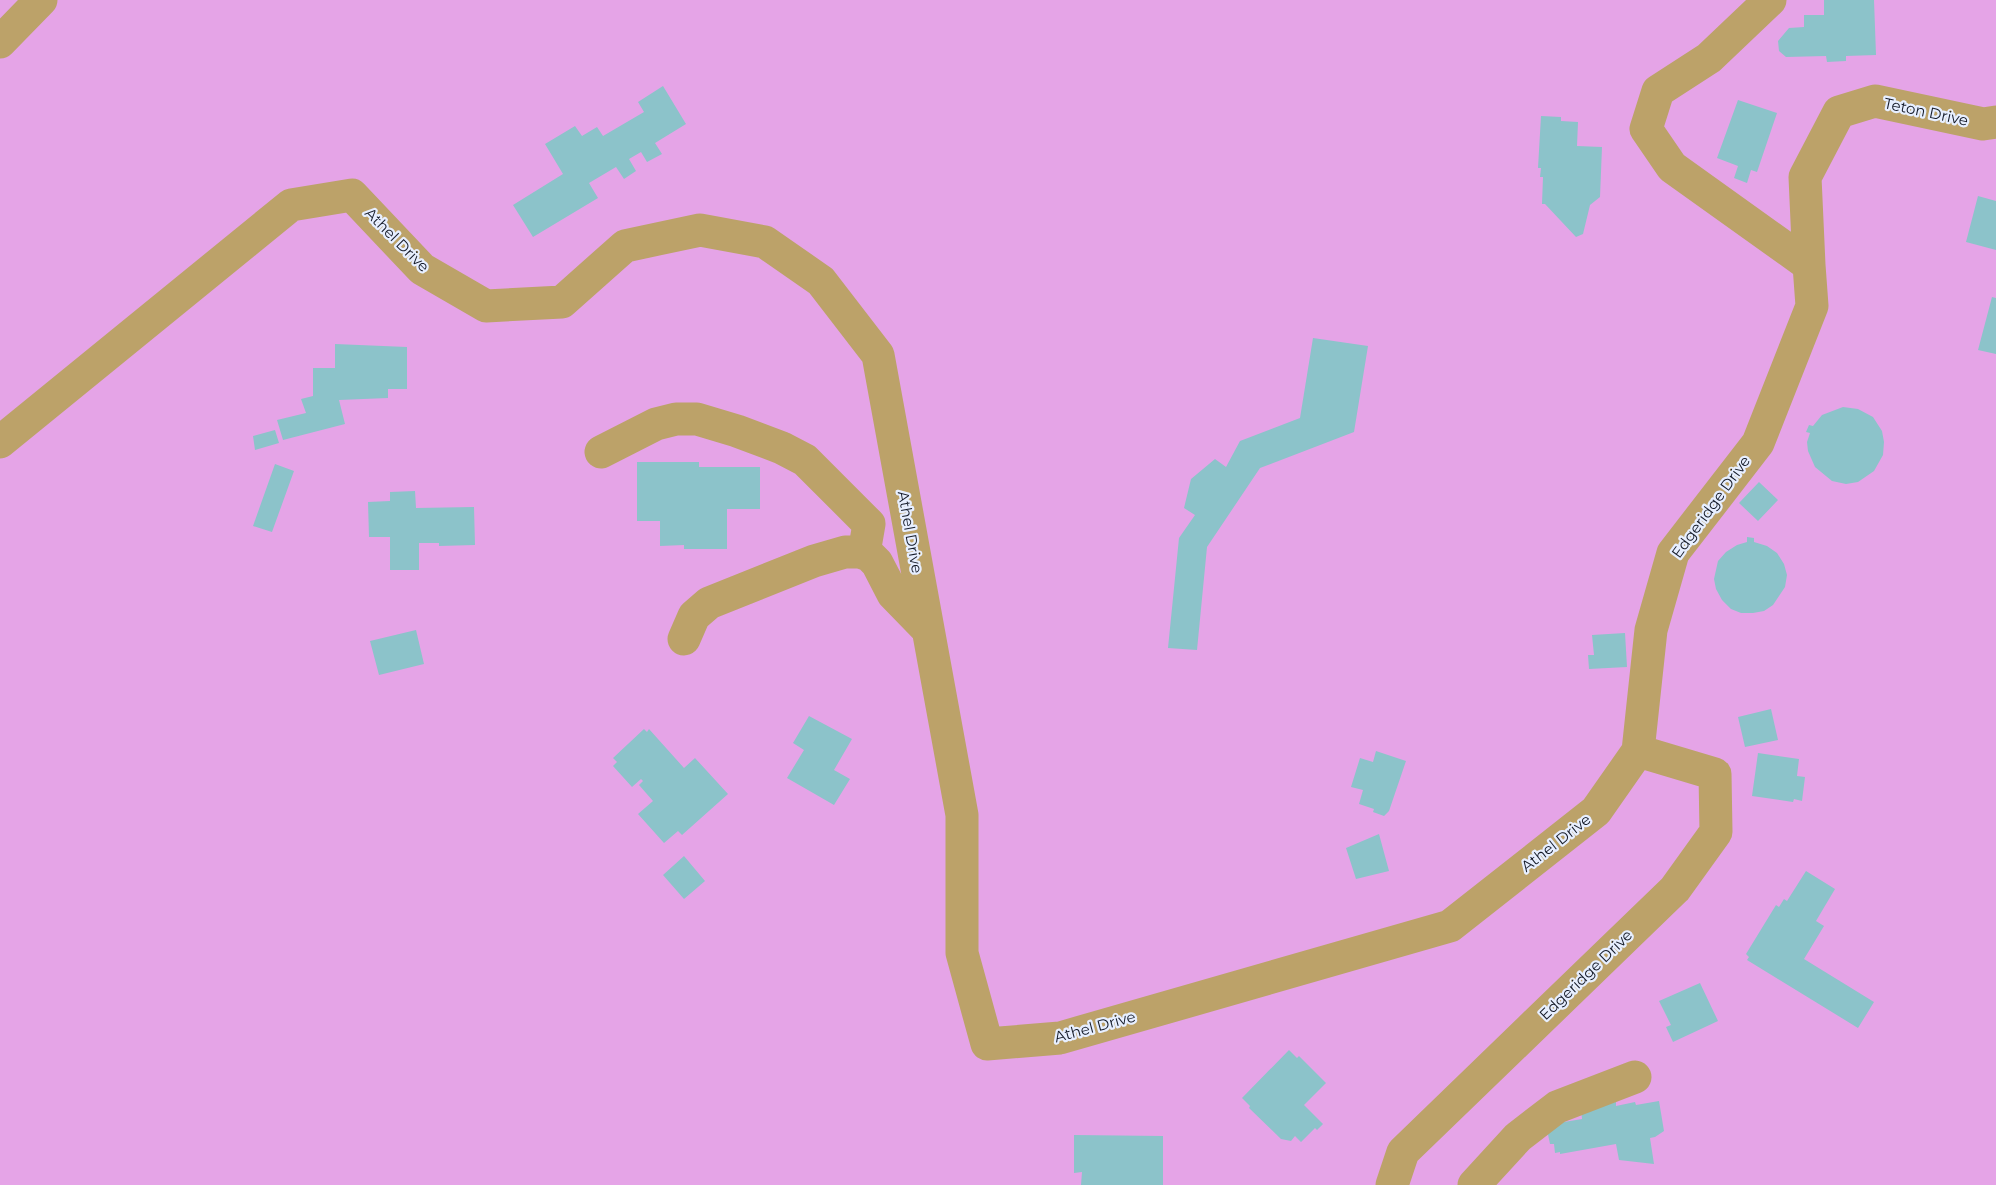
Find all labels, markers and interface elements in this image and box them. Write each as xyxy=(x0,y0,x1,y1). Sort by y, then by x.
street label: Teton Drive xyxy=(1882,93,1970,130)
street label: Athel Drive xyxy=(361,204,433,276)
street label: Edgeridge Drive xyxy=(1667,452,1754,562)
street label: Athel Drive xyxy=(894,489,927,575)
street label: Athel Drive xyxy=(1517,809,1594,876)
street label: Edgeridge Drive xyxy=(1535,925,1636,1024)
street label: Athel Drive xyxy=(1052,1007,1138,1046)

